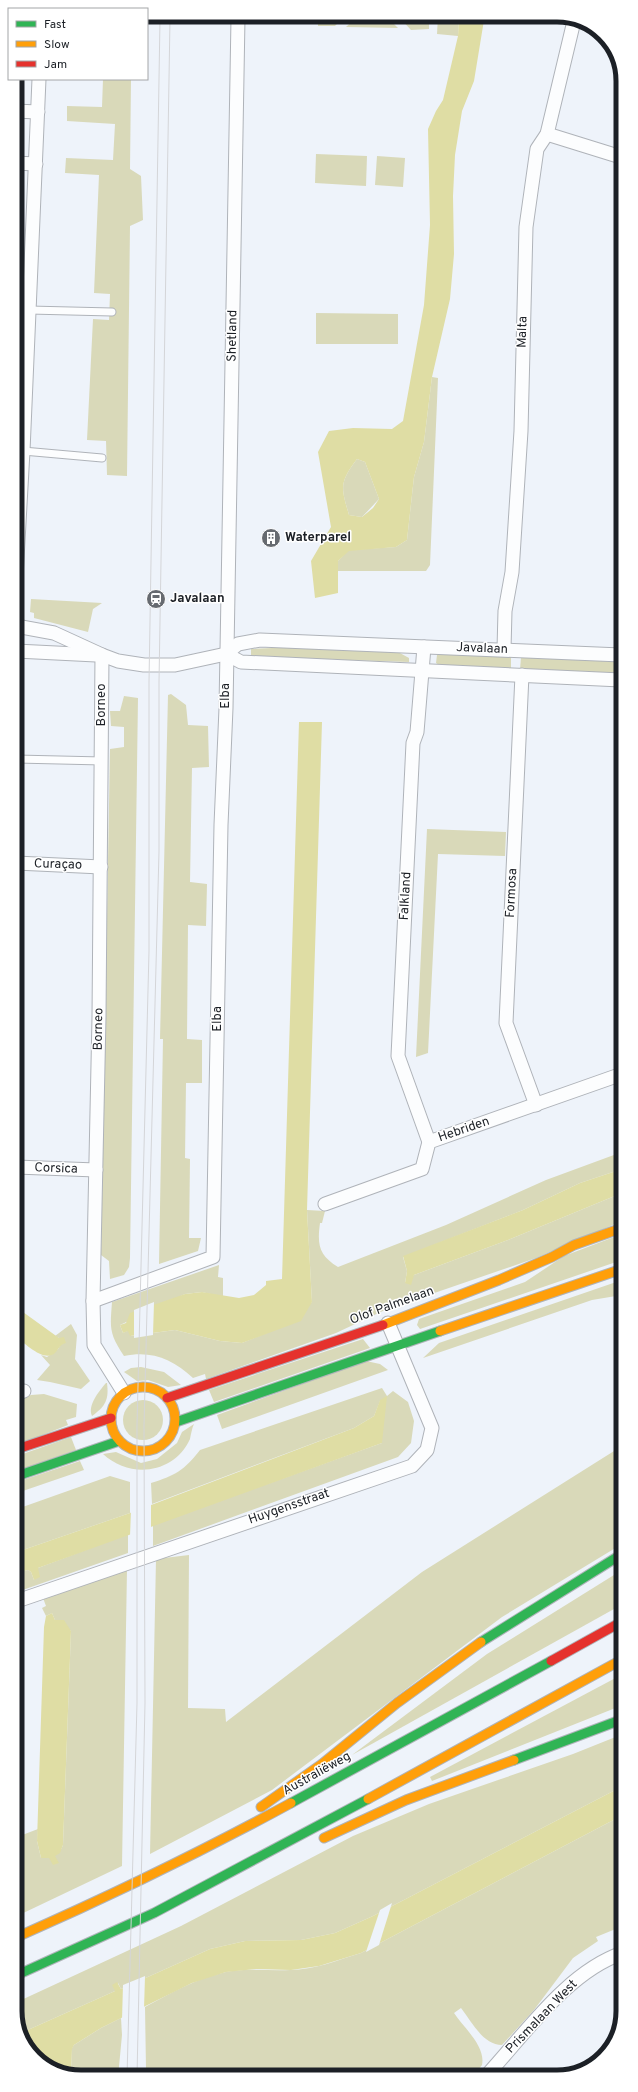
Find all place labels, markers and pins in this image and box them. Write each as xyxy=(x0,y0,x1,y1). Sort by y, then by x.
building icon: Waterparel xyxy=(260,527,282,549)
place label: Waterparel xyxy=(285,530,351,546)
station icon: Javalaan xyxy=(145,588,167,610)
place label: Javalaan xyxy=(170,591,225,607)

